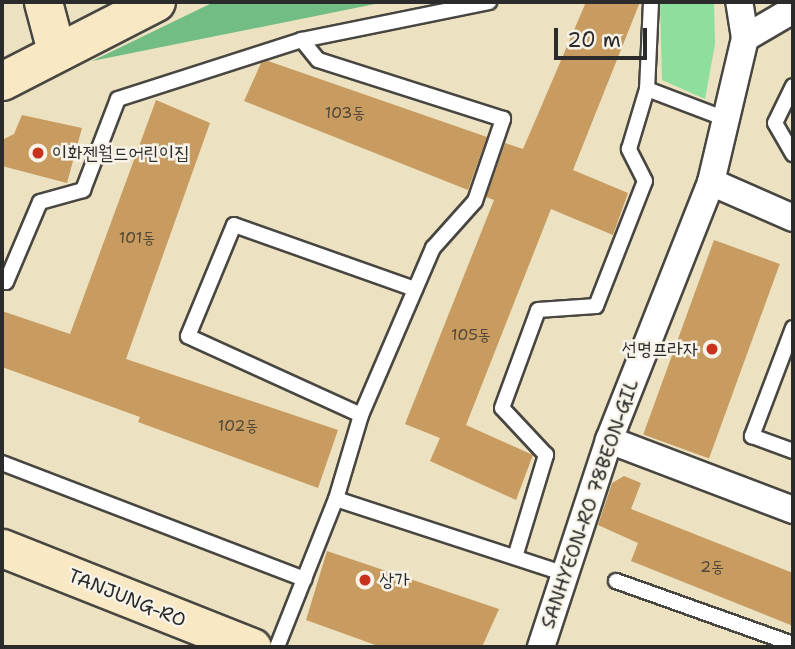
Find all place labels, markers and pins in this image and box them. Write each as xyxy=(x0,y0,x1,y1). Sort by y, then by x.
place label: 이화젠월드어린이집 xyxy=(52,142,190,164)
marker: 이화젠월드어린이집 xyxy=(30,145,46,161)
place label: 선명프라자 xyxy=(622,338,698,360)
marker: 선명프라자 xyxy=(704,341,720,357)
place label: 상가 xyxy=(379,569,410,591)
marker: 상가 xyxy=(357,572,373,588)

